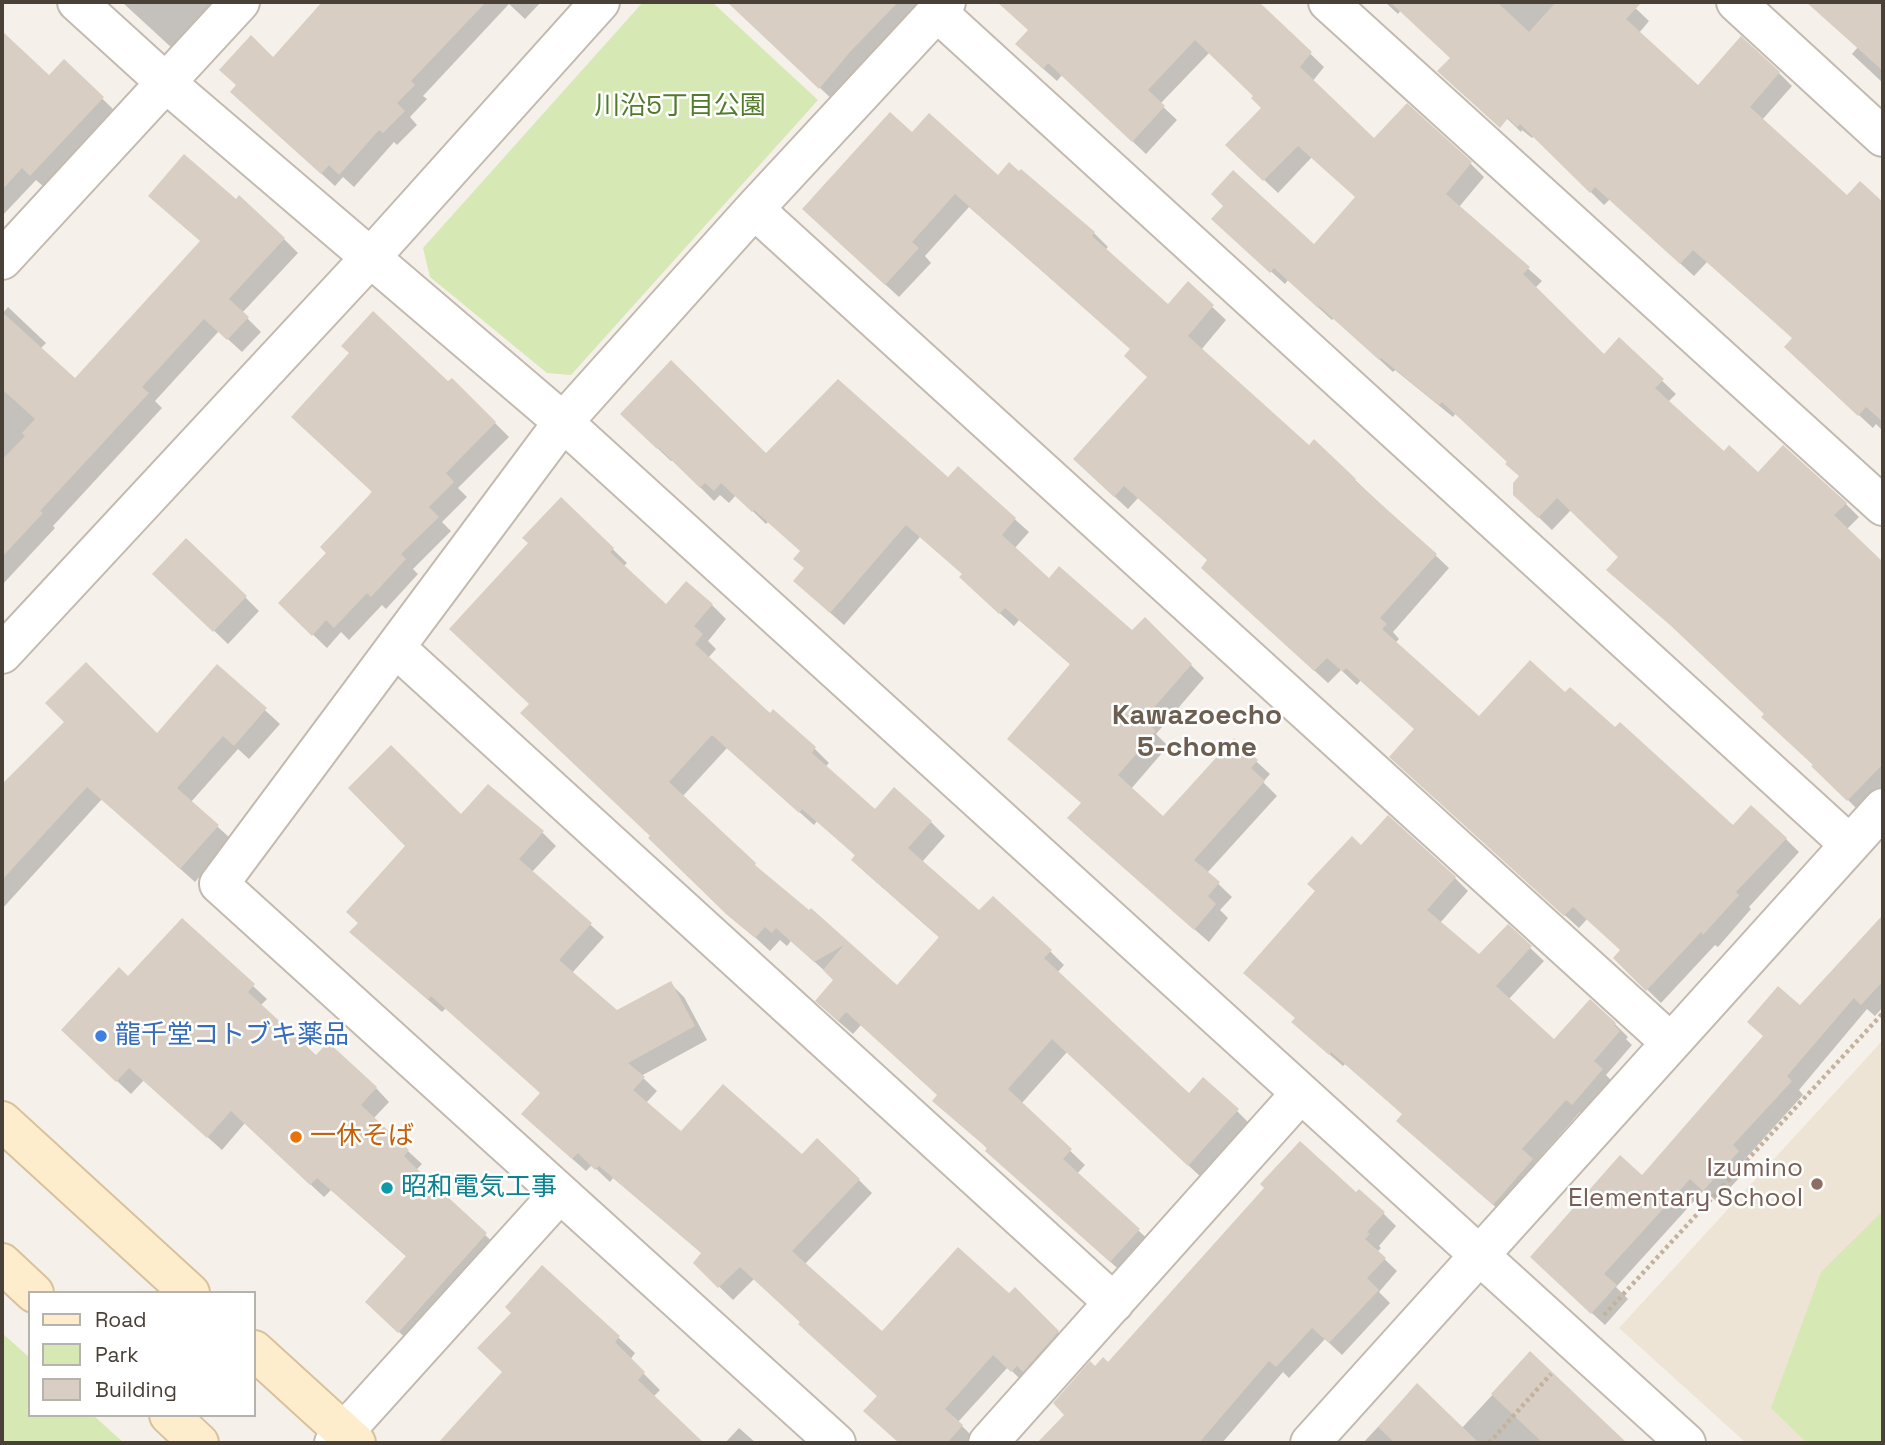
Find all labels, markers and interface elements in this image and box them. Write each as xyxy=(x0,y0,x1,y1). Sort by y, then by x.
park label: 川沿5丁目公園 xyxy=(594,91,766,123)
district label: Kawazoecho 5-chome xyxy=(1112,699,1282,765)
place label: 龍千堂コトブキ薬品 xyxy=(115,1020,349,1052)
marker: 龍千堂コトブキ薬品 xyxy=(93,1028,109,1044)
place label: 一休そば xyxy=(310,1121,414,1153)
marker: 一休そば xyxy=(288,1129,304,1145)
place label: Izumino Elementary School xyxy=(1568,1153,1803,1214)
place label: 昭和電気工事 xyxy=(401,1172,557,1204)
marker: Izumino Elementary School xyxy=(1809,1176,1825,1192)
marker: 昭和電気工事 xyxy=(379,1180,395,1196)
legend xyxy=(28,1291,256,1417)
text: Road xyxy=(95,1306,147,1333)
text: Park xyxy=(95,1341,139,1368)
text: Building xyxy=(95,1376,177,1403)

